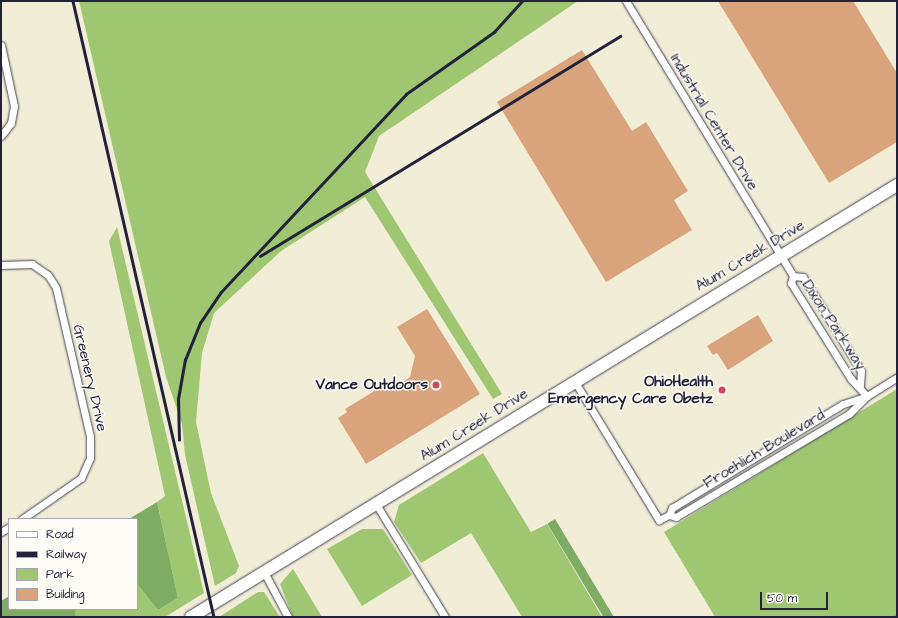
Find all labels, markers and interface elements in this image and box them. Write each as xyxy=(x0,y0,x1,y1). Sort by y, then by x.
street label: Industrial Center Drive xyxy=(666,50,762,194)
street label: Alum Creek Drive xyxy=(692,216,808,296)
street label: Dixon Parkway xyxy=(798,277,870,373)
street label: Greenery Drive xyxy=(69,323,111,433)
place label: OhioHealth Emergency Care Obetz xyxy=(548,372,713,407)
place label: Vance Outdoors xyxy=(316,376,428,394)
marker: Vance Outdoors xyxy=(431,380,441,390)
marker: OhioHealth Emergency Care Obetz xyxy=(716,384,728,396)
street label: Alum Creek Drive xyxy=(417,385,531,465)
street label: Froehlich Boulevard xyxy=(700,406,828,492)
legend xyxy=(8,518,138,610)
text: Road xyxy=(46,526,74,543)
text: Railway xyxy=(46,546,87,563)
text: Park xyxy=(46,566,74,583)
scale bar xyxy=(762,584,830,610)
text: Building xyxy=(46,586,84,603)
text: 50 m xyxy=(767,590,797,607)

